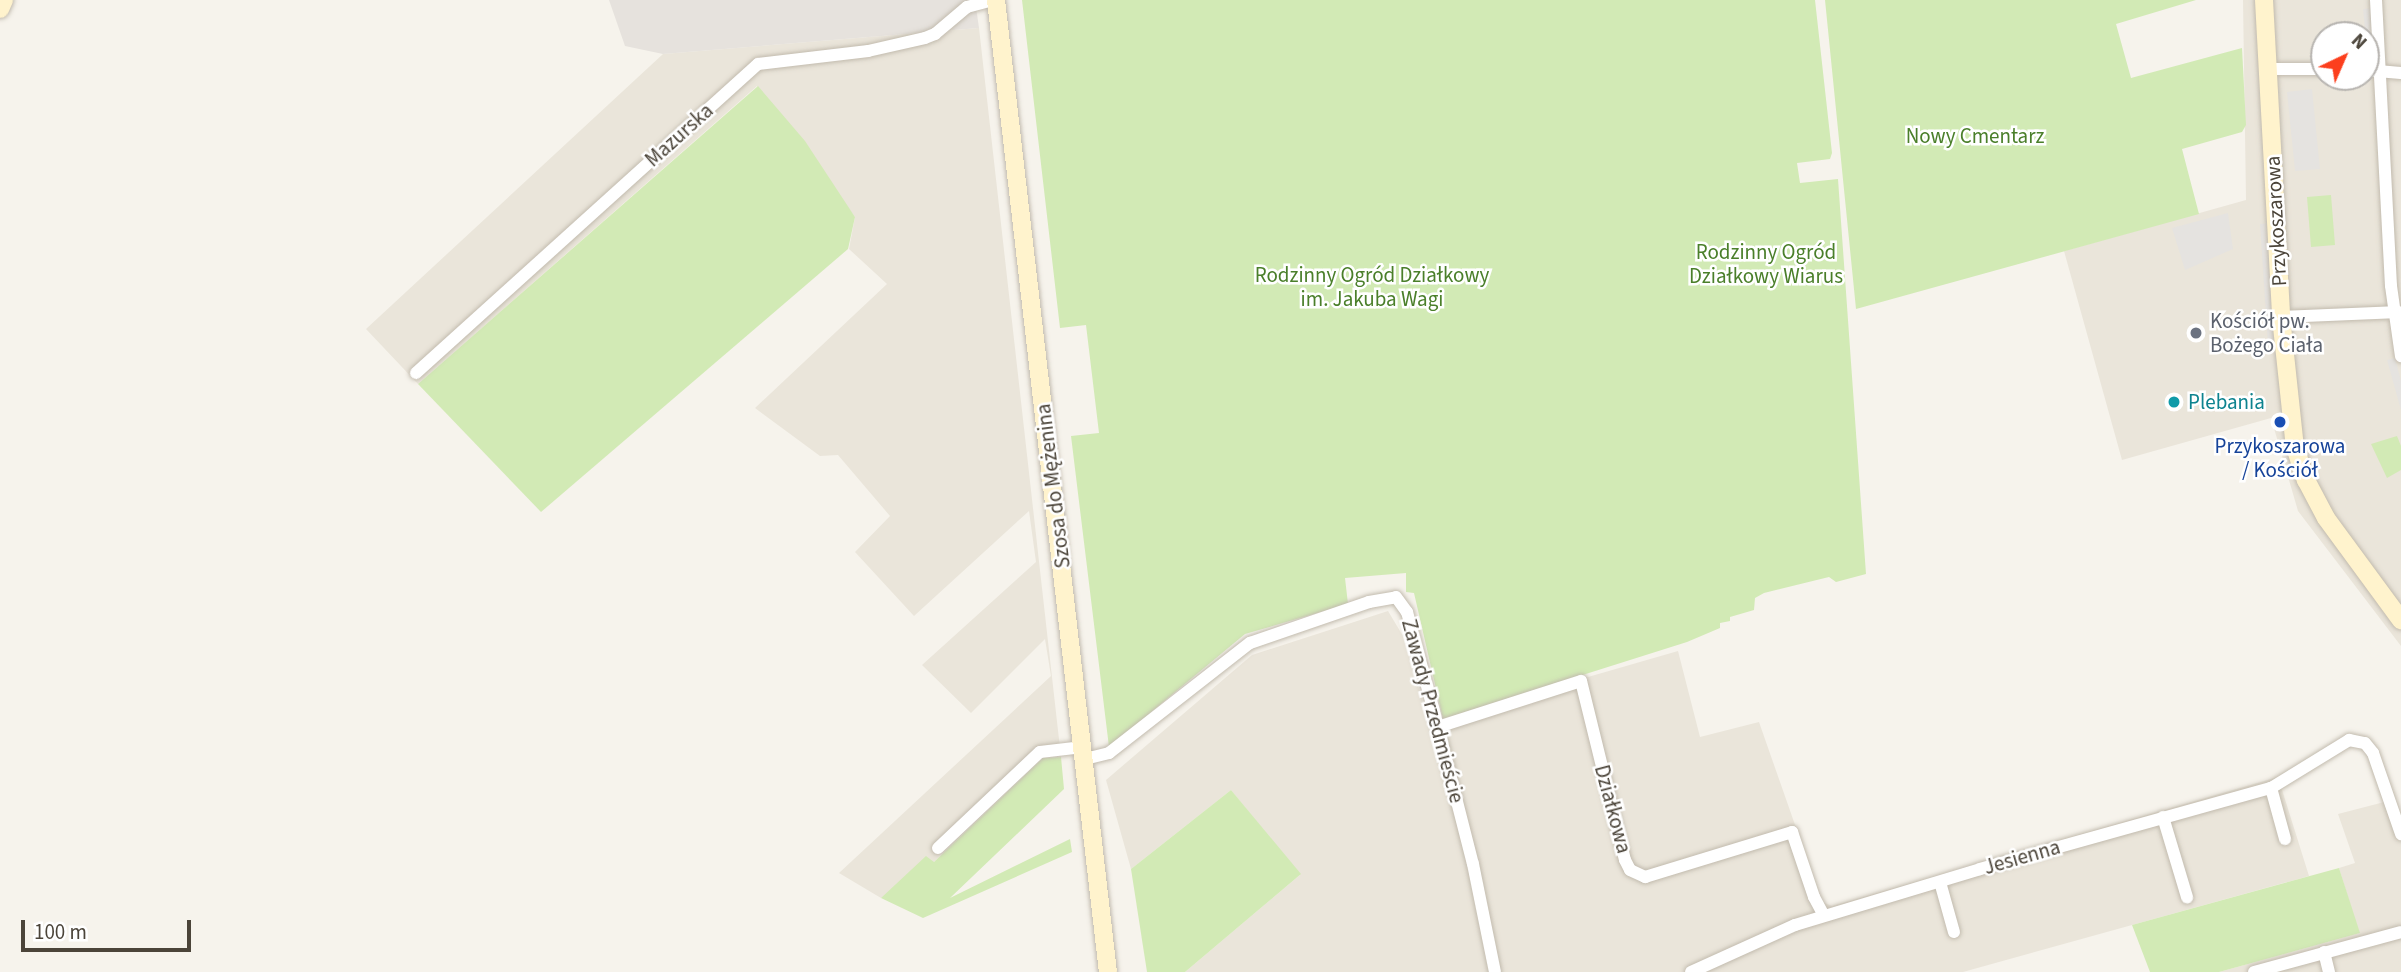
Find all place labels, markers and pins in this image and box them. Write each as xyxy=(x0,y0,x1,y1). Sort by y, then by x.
place label: Kościół pw. Bożego Ciała xyxy=(2210,308,2323,358)
marker: Kościół pw. Bożego Ciała xyxy=(2188,325,2204,341)
place label: Plebania xyxy=(2188,389,2265,415)
marker: Plebania xyxy=(2166,394,2182,410)
marker: Przykoszarowa / Kościół xyxy=(2272,414,2288,430)
place label: Przykoszarowa / Kościół xyxy=(2215,433,2345,483)

